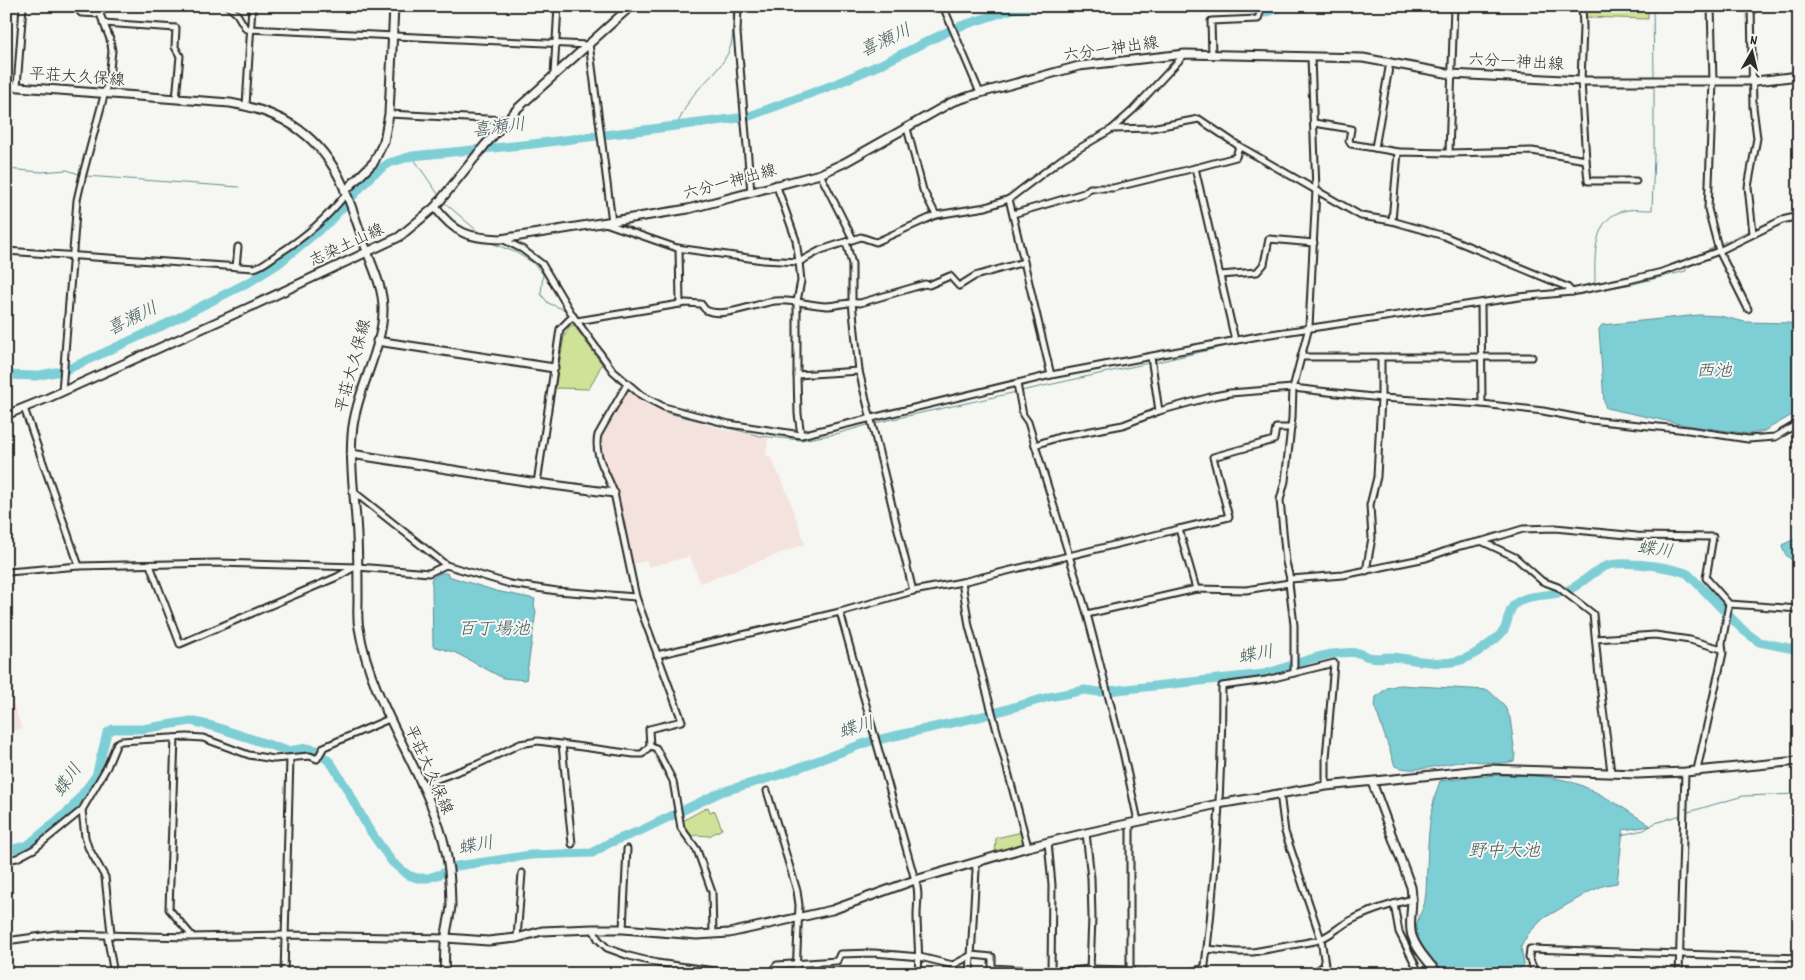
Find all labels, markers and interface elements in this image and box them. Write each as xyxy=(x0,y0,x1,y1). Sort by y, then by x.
water label: 喜瀬川 xyxy=(856,19,916,65)
north arrow xyxy=(1728,28,1778,78)
text: N xyxy=(1749,31,1758,52)
street label: 六分一神出線 xyxy=(1062,32,1160,68)
street label: 六分一神出線 xyxy=(1467,49,1565,77)
street label: 平荘大久保線 xyxy=(28,63,126,93)
water label: 喜瀬川 xyxy=(471,113,527,145)
street label: 六分一神出線 xyxy=(681,159,779,207)
street label: 志染土山線 xyxy=(306,219,388,273)
water label: 喜瀬川 xyxy=(103,297,163,343)
street label: 平荘大久保線 xyxy=(330,317,378,415)
water label: 西池 xyxy=(1696,360,1733,385)
water label: 蝶川 xyxy=(1635,536,1675,566)
water label: 百丁場池 xyxy=(458,618,531,643)
water label: 蝶川 xyxy=(1236,641,1276,671)
water label: 蝶川 xyxy=(836,712,878,746)
street label: 平荘大久保線 xyxy=(398,721,458,819)
water label: 蝶川 xyxy=(48,759,90,803)
water label: 蝶川 xyxy=(456,832,496,862)
water label: 野中大池 xyxy=(1468,840,1541,865)

